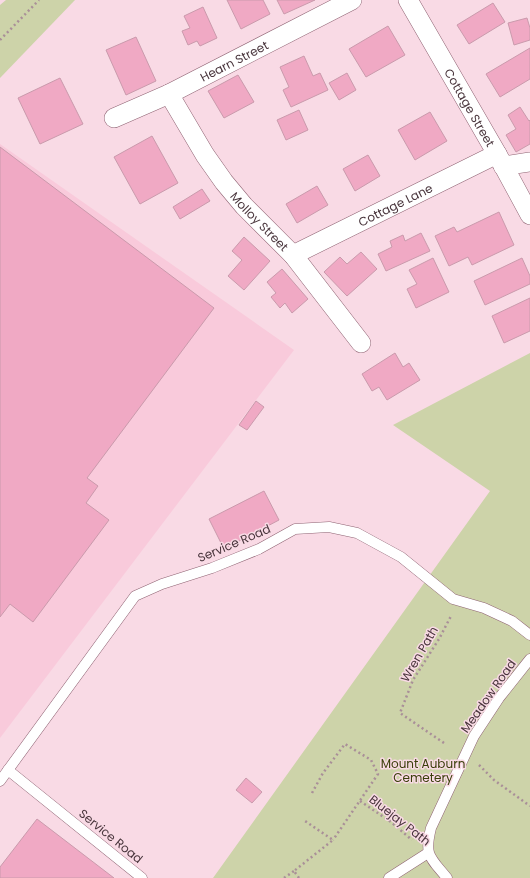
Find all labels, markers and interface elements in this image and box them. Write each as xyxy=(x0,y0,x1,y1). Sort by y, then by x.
street label: Hearn Street xyxy=(197,36,271,85)
street label: Cottage Street xyxy=(441,65,499,150)
street label: Cottage Lane xyxy=(355,179,435,230)
street label: Molloy Street xyxy=(227,188,293,255)
street label: Service Road xyxy=(195,520,273,566)
street label: Wren Path xyxy=(396,623,442,685)
street label: Meadow Road xyxy=(456,656,520,736)
park label: Mount Auburn Cemetery xyxy=(381,755,465,786)
street label: Bluejay Path xyxy=(366,791,434,849)
street label: Service Road xyxy=(75,805,147,867)

